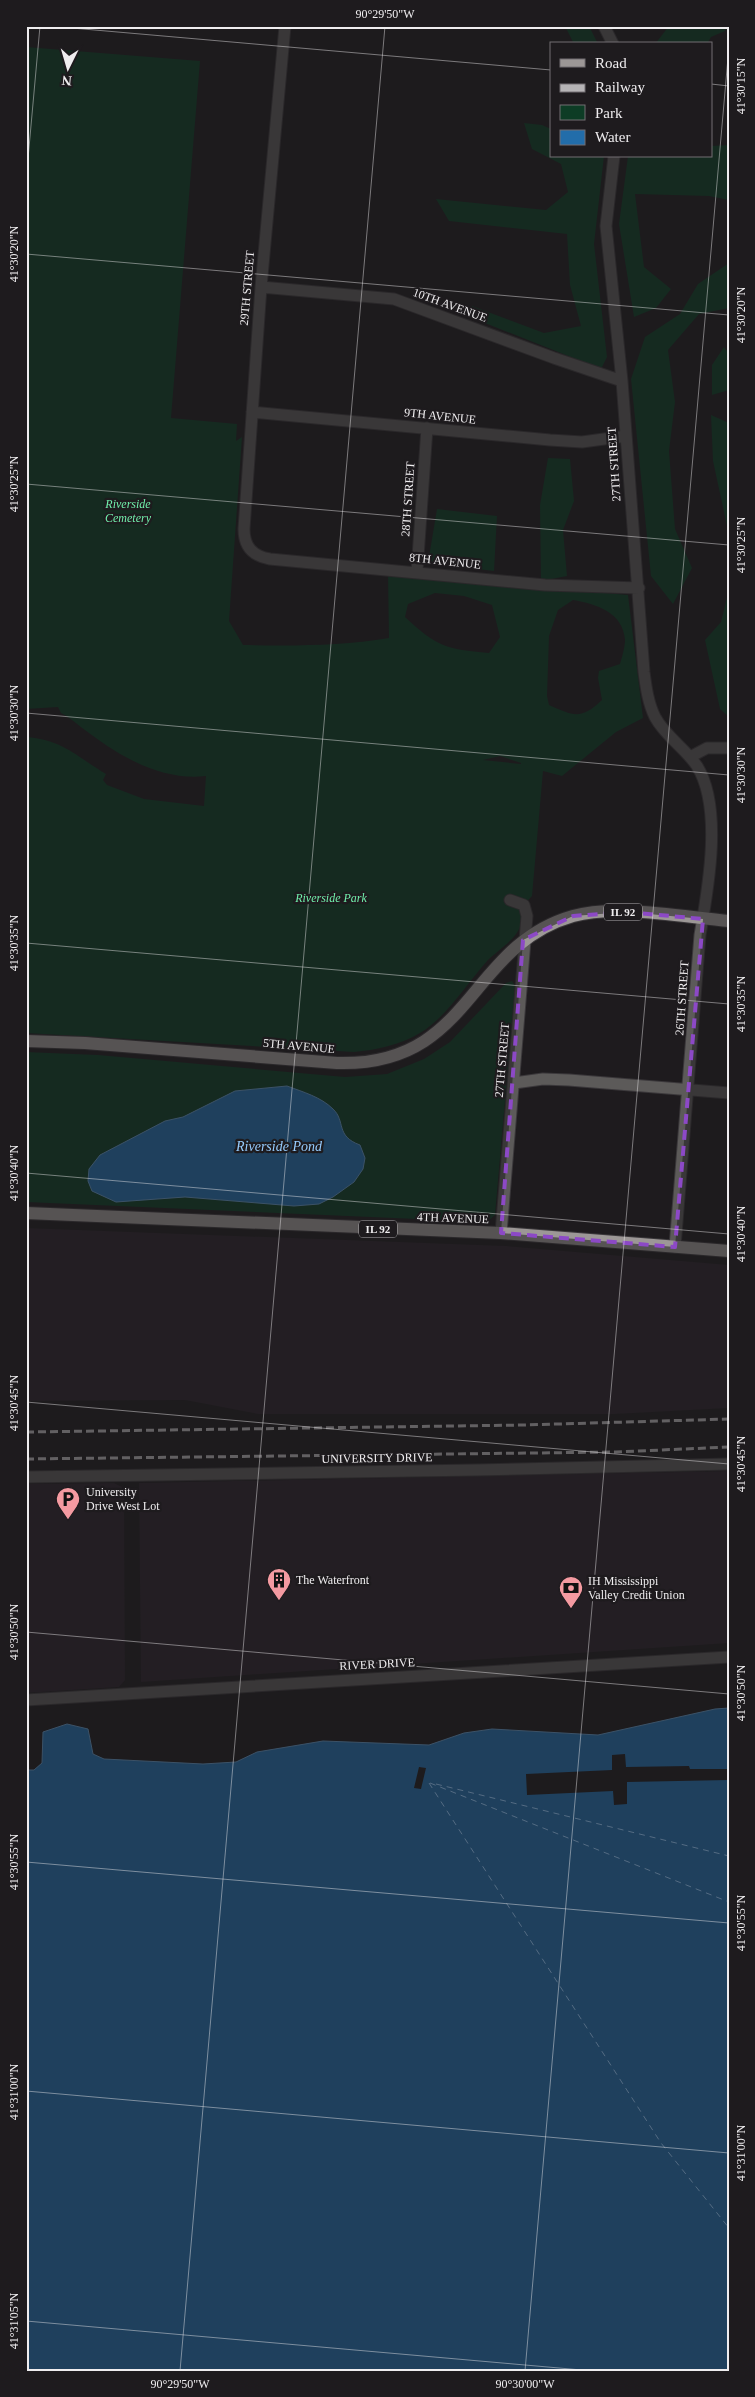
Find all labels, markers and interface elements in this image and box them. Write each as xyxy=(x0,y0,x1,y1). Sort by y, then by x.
text: 90°29'50"W xyxy=(355,7,415,21)
north arrow xyxy=(42,42,92,92)
legend xyxy=(550,42,712,158)
text: Road xyxy=(595,55,627,71)
text: 41°30'15"N xyxy=(734,57,748,114)
text: N xyxy=(61,73,73,88)
text: Railway xyxy=(595,79,645,95)
text: Park xyxy=(595,105,623,121)
text: Water xyxy=(595,129,630,145)
text: 41°30'20"N xyxy=(7,225,21,282)
street label: 29TH STREET xyxy=(237,249,257,326)
street label: 10TH AVENUE xyxy=(411,285,489,325)
text: 41°30'20"N xyxy=(734,286,748,343)
street label: 9TH AVENUE xyxy=(403,405,477,427)
street label: 27TH STREET xyxy=(604,425,624,502)
text: 41°30'25"N xyxy=(7,455,21,512)
street label: 28TH STREET xyxy=(398,460,418,537)
park label: Riverside Cemetery xyxy=(104,497,152,525)
text: 41°30'25"N xyxy=(734,516,748,573)
street label: 8TH AVENUE xyxy=(408,550,482,572)
text: 41°30'30"N xyxy=(7,684,21,741)
text: 41°30'30"N xyxy=(734,746,748,803)
park label: Riverside Park xyxy=(294,891,367,905)
road number: IL 92 xyxy=(604,904,642,920)
text: 41°30'35"N xyxy=(7,914,21,971)
street label: 26TH STREET xyxy=(672,959,692,1036)
text: 41°30'35"N xyxy=(734,975,748,1032)
street label: 27TH STREET xyxy=(492,1021,512,1098)
street label: 5TH AVENUE xyxy=(262,1036,336,1056)
water label: Riverside Pond xyxy=(235,1139,323,1154)
text: 41°30'40"N xyxy=(7,1144,21,1201)
text: 41°30'40"N xyxy=(734,1205,748,1262)
street label: 4TH AVENUE xyxy=(417,1210,489,1226)
road number: IL 92 xyxy=(359,1220,397,1238)
text: 41°30'45"N xyxy=(7,1374,21,1431)
text: 41°30'45"N xyxy=(734,1435,748,1492)
street label: UNIVERSITY DRIVE xyxy=(321,1450,433,1466)
place label: University Drive West Lot xyxy=(86,1485,160,1513)
parking icon: University Drive West Lot xyxy=(55,1486,81,1520)
building icon: The Waterfront xyxy=(266,1567,292,1601)
place label: The Waterfront xyxy=(296,1573,370,1587)
place label: IH Mississippi Valley Credit Union xyxy=(588,1574,685,1602)
bank icon: IH Mississippi Valley Credit Union xyxy=(558,1575,584,1609)
text: 41°30'50"N xyxy=(7,1603,21,1660)
street label: RIVER DRIVE xyxy=(339,1655,415,1673)
text: 41°30'50"N xyxy=(734,1664,748,1721)
text: 41°30'55"N xyxy=(7,1833,21,1890)
text: 41°30'55"N xyxy=(734,1894,748,1951)
text: 41°31'00"N xyxy=(7,2063,21,2120)
text: 41°31'00"N xyxy=(734,2124,748,2181)
text: 41°31'05"N xyxy=(7,2292,21,2349)
text: 90°29'50"W xyxy=(150,2377,210,2391)
text: 90°30'00"W xyxy=(495,2377,555,2391)

